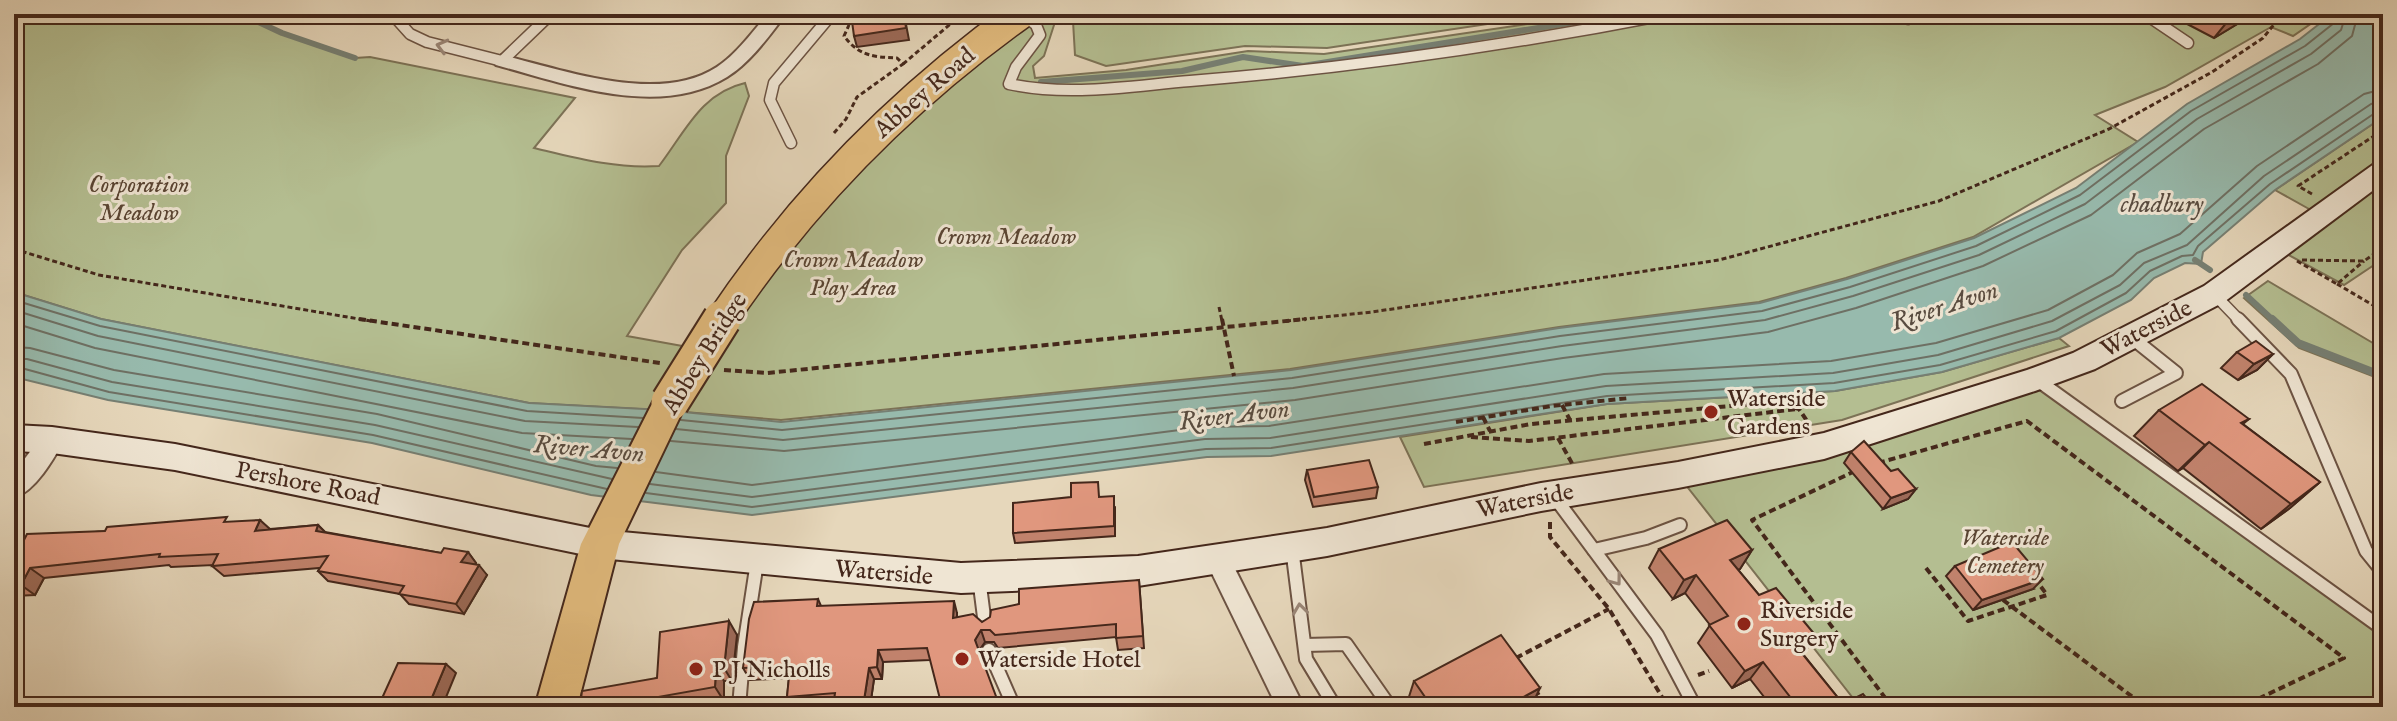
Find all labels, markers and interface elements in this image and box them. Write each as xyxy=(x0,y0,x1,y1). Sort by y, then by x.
one-way arrow xyxy=(436,39,450,56)
street label: Abbey Road xyxy=(867,41,982,146)
park label: Corporation Meadow xyxy=(89,170,189,229)
water label: chadbury xyxy=(2120,188,2204,221)
park label: Crown Meadow xyxy=(936,222,1077,253)
park label: Crown Meadow Play Area xyxy=(783,245,924,304)
water label: River Avon xyxy=(1886,274,2002,339)
street label: Abbey Bridge xyxy=(655,287,755,421)
street label: Waterside xyxy=(2096,293,2198,365)
place label: Waterside Gardens xyxy=(1727,384,1825,443)
water label: River Avon xyxy=(1177,392,1291,439)
marker: Waterside Gardens xyxy=(1702,403,1720,421)
water label: River Avon xyxy=(532,428,646,471)
street label: Pershore Road xyxy=(233,455,383,514)
street label: Waterside xyxy=(1474,477,1577,526)
park label: Waterside Cemetery xyxy=(1961,523,2049,582)
street label: Waterside xyxy=(834,554,934,593)
one-way arrow xyxy=(1606,571,1621,585)
place label: Riverside Surgery xyxy=(1760,596,1853,655)
one-way arrow xyxy=(1292,602,1309,616)
marker: Riverside Surgery xyxy=(1735,615,1753,633)
place label: Waterside Hotel xyxy=(978,645,1141,676)
marker: Waterside Hotel xyxy=(953,650,971,668)
place label: P J Nicholls xyxy=(712,655,830,686)
marker: P J Nicholls xyxy=(687,660,705,678)

